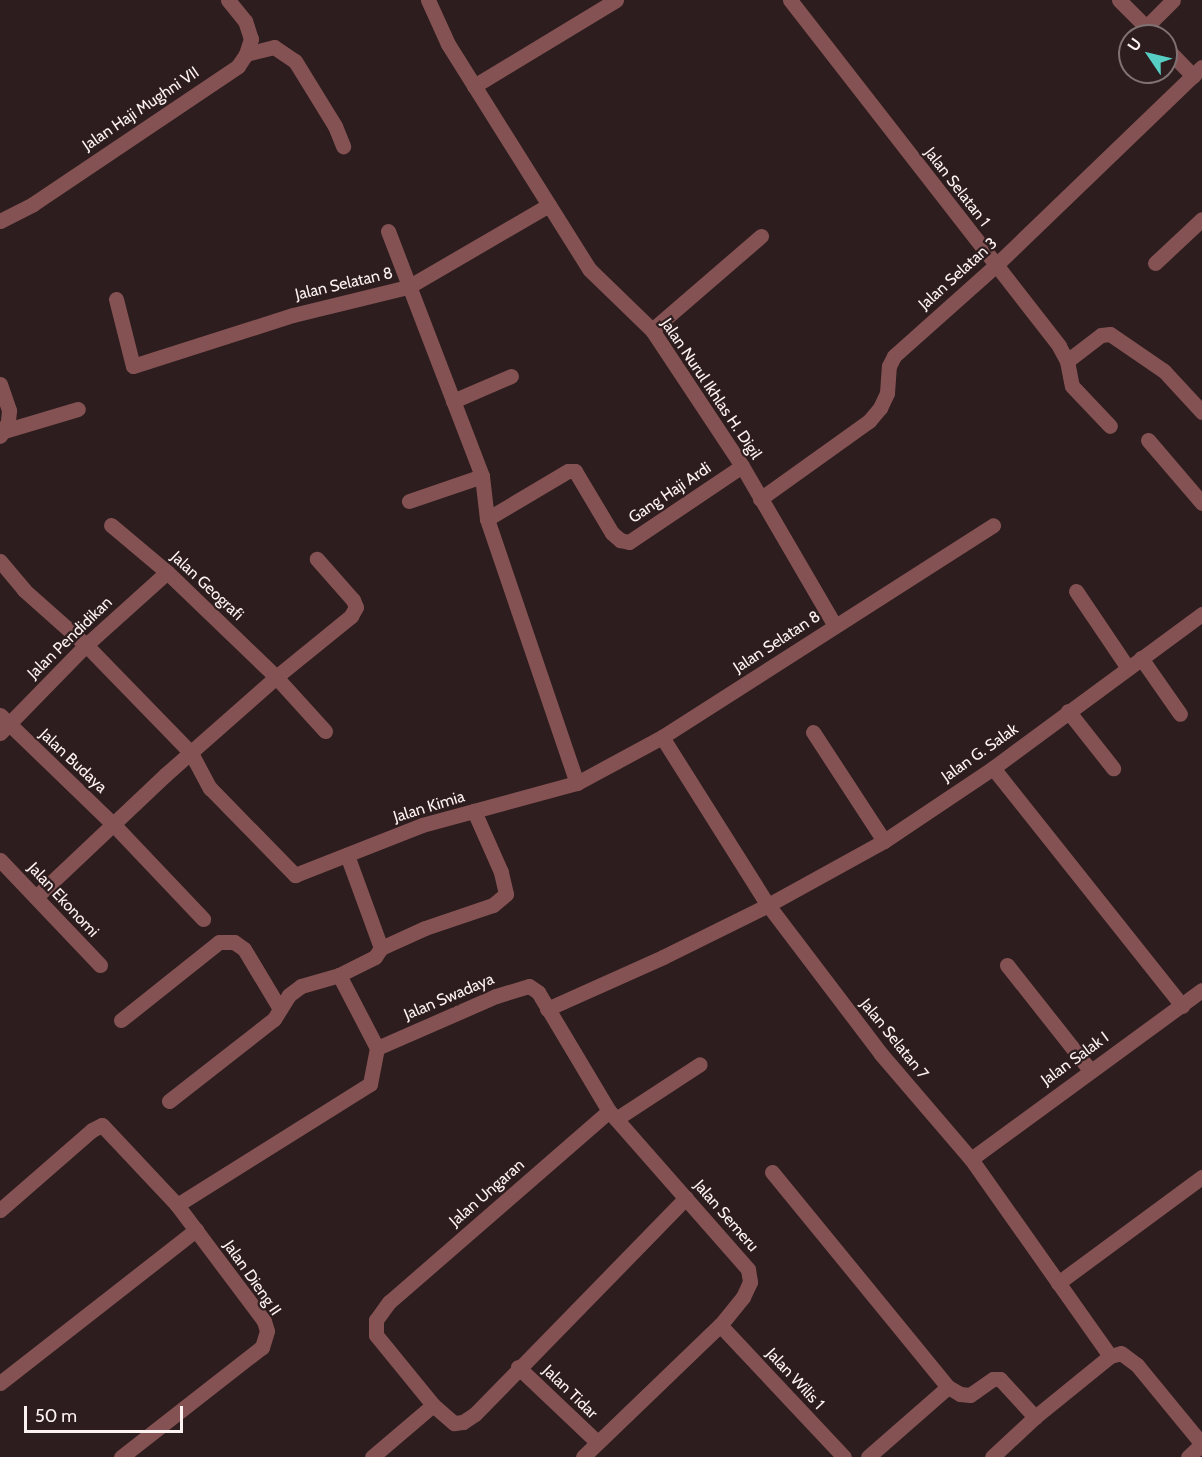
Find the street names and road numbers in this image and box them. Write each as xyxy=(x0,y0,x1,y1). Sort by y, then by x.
street label: Jalan Haji Mughni VII xyxy=(79,63,203,155)
street label: Jalan Selatan 1 xyxy=(920,144,994,230)
street label: Jalan Selatan 3 xyxy=(915,234,1001,314)
street label: Jalan Selatan 8 xyxy=(293,263,395,305)
street label: Jalan Nurul Ikhlas H. Digil xyxy=(657,315,765,463)
street label: Gang Haji Ardi xyxy=(625,458,715,528)
street label: Jalan Geografi xyxy=(167,547,247,625)
street label: Jalan Pendidikan xyxy=(24,593,116,683)
street label: Jalan Selatan 8 xyxy=(730,607,824,677)
street label: Jalan G. Salak xyxy=(938,720,1022,786)
street label: Jalan Budaya xyxy=(35,725,111,797)
street label: Jalan Kimia xyxy=(391,787,467,827)
street label: Jalan Ekonomi xyxy=(23,859,103,941)
street label: Jalan Swadaya xyxy=(401,969,497,1025)
street label: Jalan Selatan 7 xyxy=(856,995,932,1083)
street label: Jalan Salak I xyxy=(1037,1028,1113,1090)
street label: Jalan Ungaran xyxy=(446,1155,528,1231)
street label: Jalan Semeru xyxy=(690,1176,762,1256)
street label: Jalan Dieng II xyxy=(219,1237,285,1319)
street label: Jalan Wilis 1 xyxy=(762,1344,828,1414)
street label: Jalan Tidar xyxy=(539,1361,601,1423)

